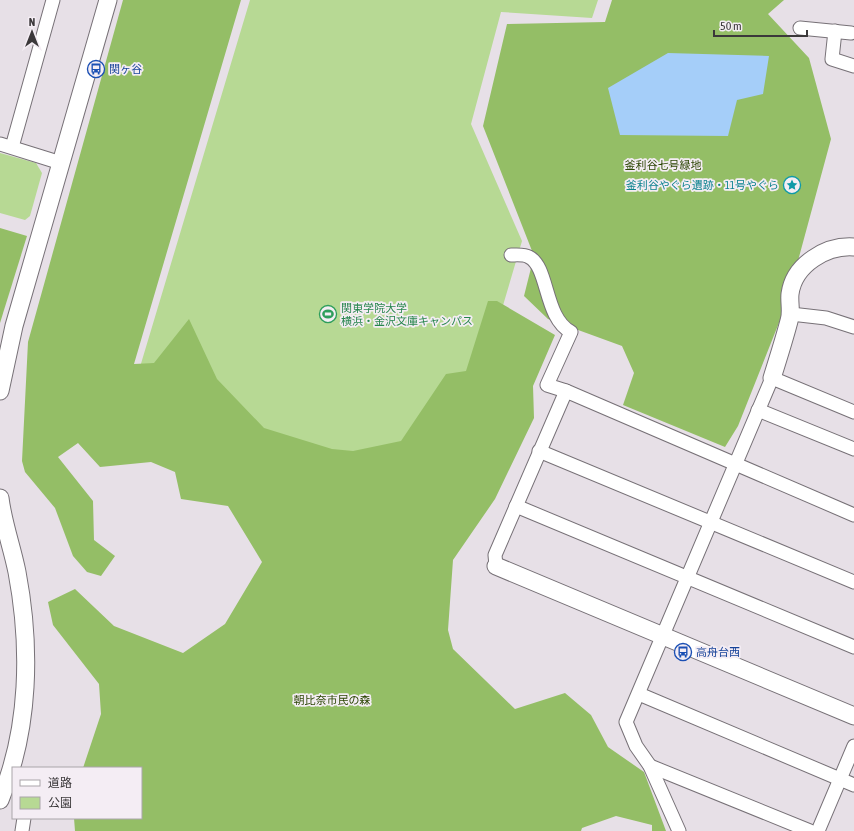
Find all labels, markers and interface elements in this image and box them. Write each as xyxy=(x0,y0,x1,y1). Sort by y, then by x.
north arrow xyxy=(12,12,52,52)
scale bar xyxy=(714,12,807,38)
text: N xyxy=(29,16,35,28)
text: 50 m xyxy=(720,19,742,33)
bus stop icon: 関ヶ谷 xyxy=(86,59,106,79)
place label: 関ヶ谷 xyxy=(109,63,142,75)
park label: 釜利谷七号緑地 xyxy=(625,159,702,171)
place icon: 釜利谷やぐら遺跡・11号やぐら xyxy=(782,175,802,195)
place label: 釜利谷やぐら遺跡・11号やぐら xyxy=(626,179,779,191)
place label: 関東学院大学 横浜・金沢文庫キャンパス xyxy=(341,302,473,327)
sports icon: 関東学院大学 横浜・金沢文庫キャンパス xyxy=(318,304,338,324)
bus stop icon: 高舟台西 xyxy=(673,642,693,662)
place label: 高舟台西 xyxy=(696,646,740,658)
park label: 朝比奈市民の森 xyxy=(294,694,371,706)
legend xyxy=(12,767,142,819)
text: 道路 xyxy=(48,776,72,790)
text: 公園 xyxy=(48,796,72,810)

